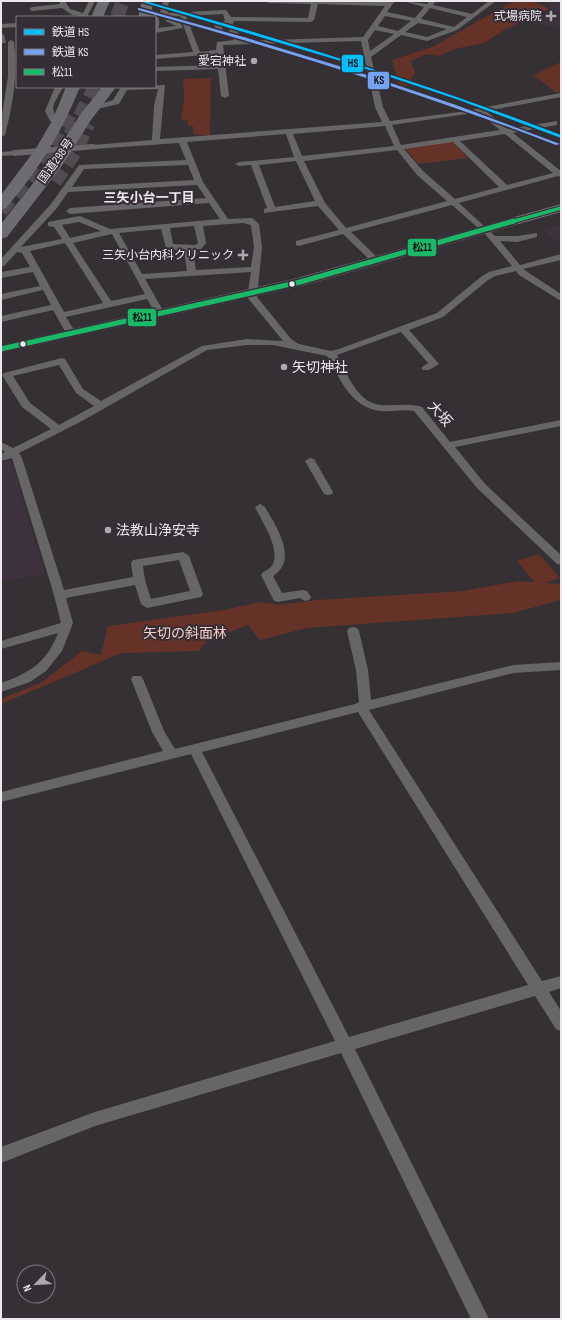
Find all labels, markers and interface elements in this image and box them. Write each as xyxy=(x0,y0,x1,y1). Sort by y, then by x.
place label: 式場病院 xyxy=(494,9,542,24)
marker: 式場病院 xyxy=(545,10,557,22)
legend xyxy=(16,16,156,88)
text: 鉄道 HS xyxy=(52,25,89,40)
text: 鉄道 KS xyxy=(52,45,88,60)
place label: 愛宕神社 xyxy=(198,54,246,69)
line badge: HS xyxy=(341,54,364,73)
marker: 愛宕神社 xyxy=(249,56,259,66)
text: HS xyxy=(348,57,358,70)
text: 松11 xyxy=(52,65,73,80)
line badge: KS xyxy=(367,71,390,90)
text: KS xyxy=(374,74,384,87)
street label: 国道298号 xyxy=(35,136,77,186)
district label: 三矢小台一丁目 xyxy=(103,190,195,206)
line badge: 松11 xyxy=(407,238,437,257)
text: 松11 xyxy=(412,241,432,254)
place label: 三矢小台内科クリニック xyxy=(102,248,234,263)
marker: 三矢小台内科クリニック xyxy=(237,249,249,261)
unlabelled marker xyxy=(287,279,297,289)
line badge: 松11 xyxy=(127,308,157,327)
text: 松11 xyxy=(132,311,152,324)
unlabelled marker xyxy=(18,339,28,349)
place label: 矢切神社 xyxy=(292,359,348,376)
marker: 矢切神社 xyxy=(279,362,289,372)
street label: 大坂 xyxy=(424,398,456,430)
place label: 法教山浄安寺 xyxy=(116,522,200,539)
marker: 法教山浄安寺 xyxy=(103,525,113,535)
park label: 矢切の斜面林 xyxy=(143,625,227,642)
north arrow xyxy=(16,1264,56,1304)
text: N xyxy=(20,1282,35,1293)

